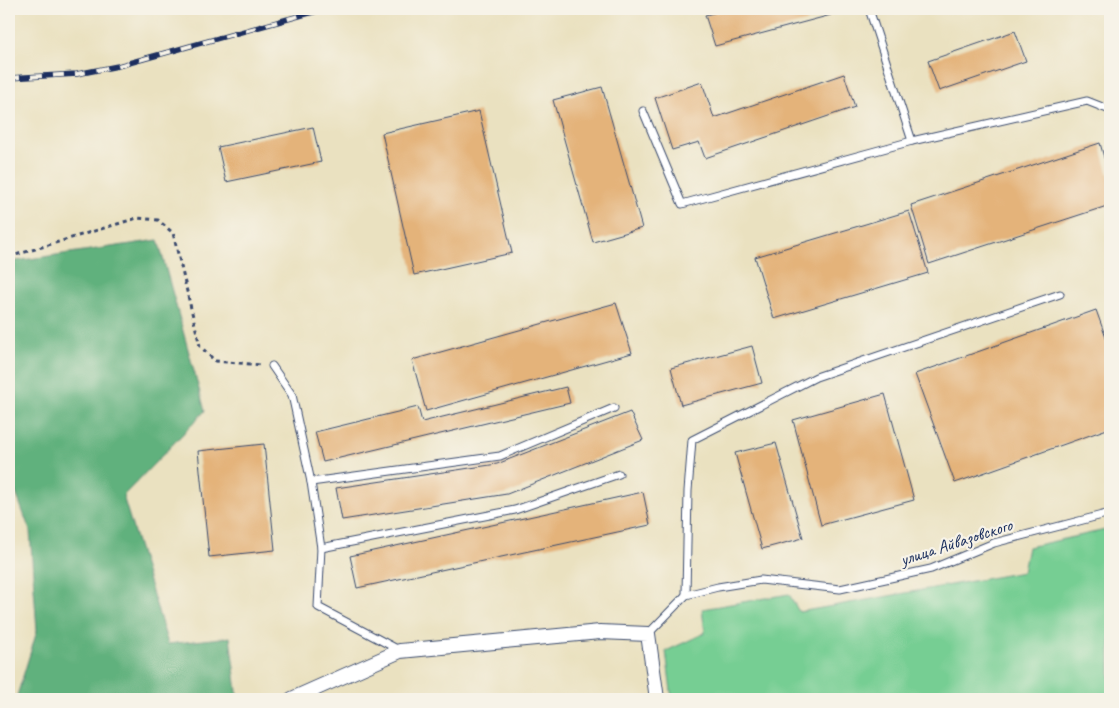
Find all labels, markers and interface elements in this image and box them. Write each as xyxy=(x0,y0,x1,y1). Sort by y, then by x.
street label: улица Айвазовского xyxy=(896,513,1017,572)

